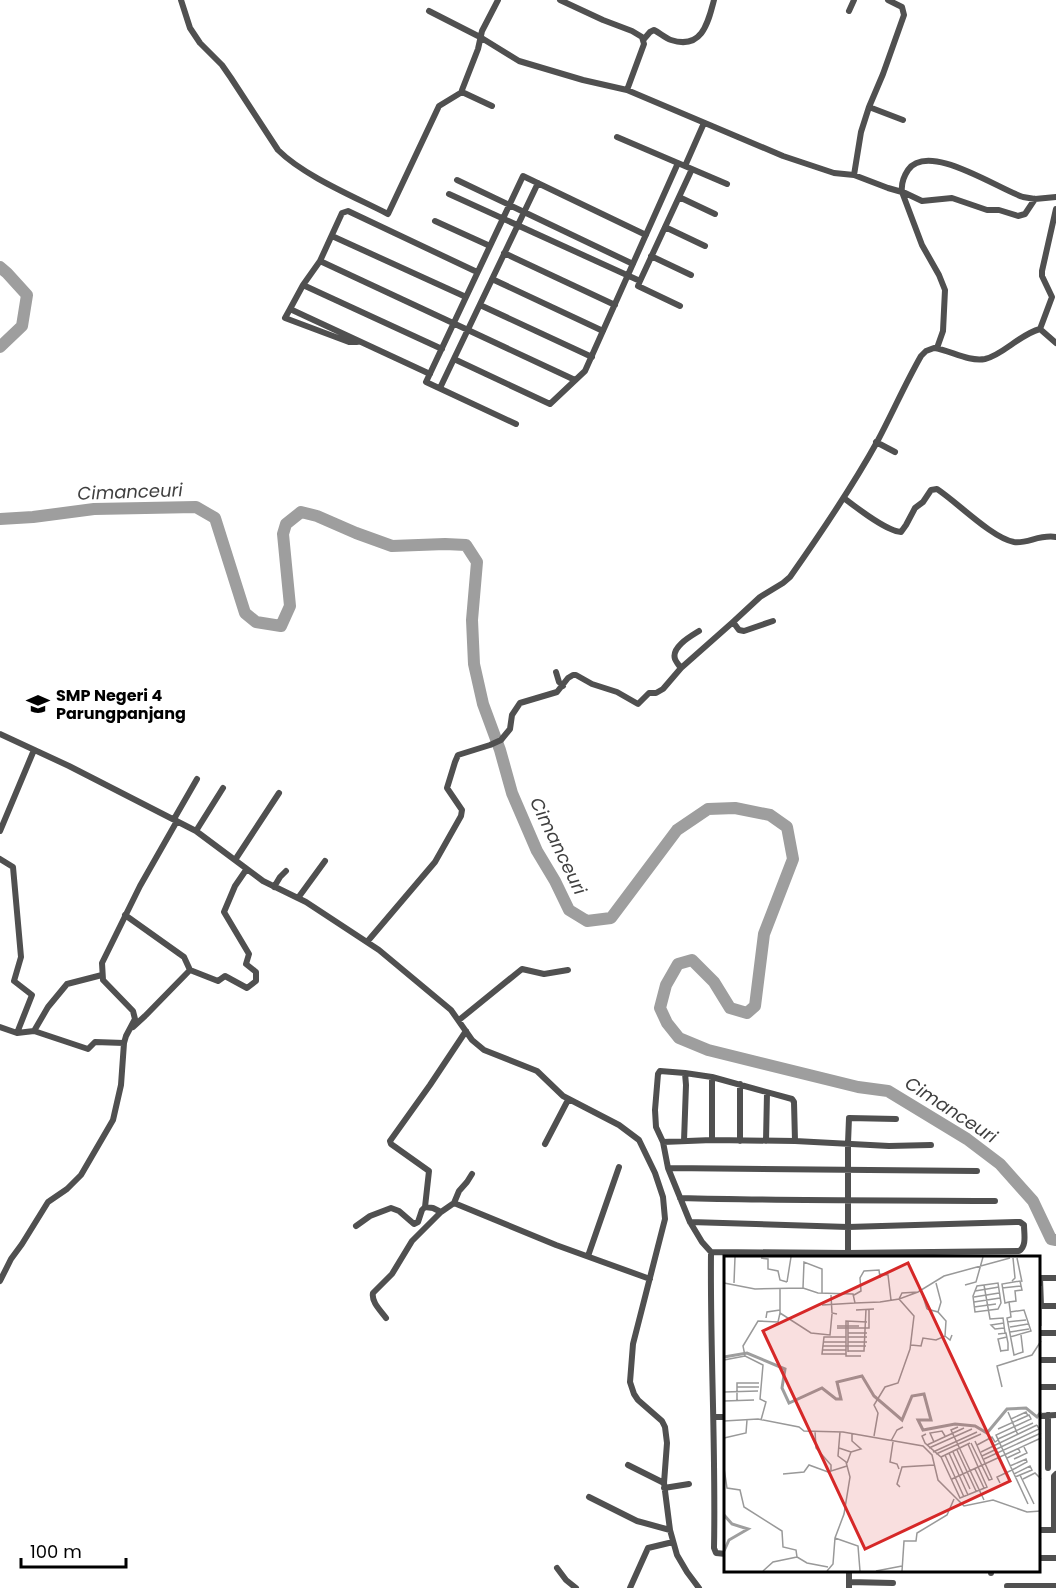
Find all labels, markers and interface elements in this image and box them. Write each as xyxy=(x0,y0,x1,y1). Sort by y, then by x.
water label: Cimanceuri xyxy=(77,477,184,506)
place label: SMP Negeri 4 Parungpanjang xyxy=(56,684,186,725)
school or university icon: SMP Negeri 4 Parungpanjang xyxy=(25,691,51,717)
water label: Cimanceuri xyxy=(524,793,593,899)
water label: Cimanceuri xyxy=(900,1070,1003,1149)
inset map xyxy=(724,1256,1041,1573)
scale bar xyxy=(21,1531,126,1569)
text: 100 m xyxy=(30,1539,82,1564)

